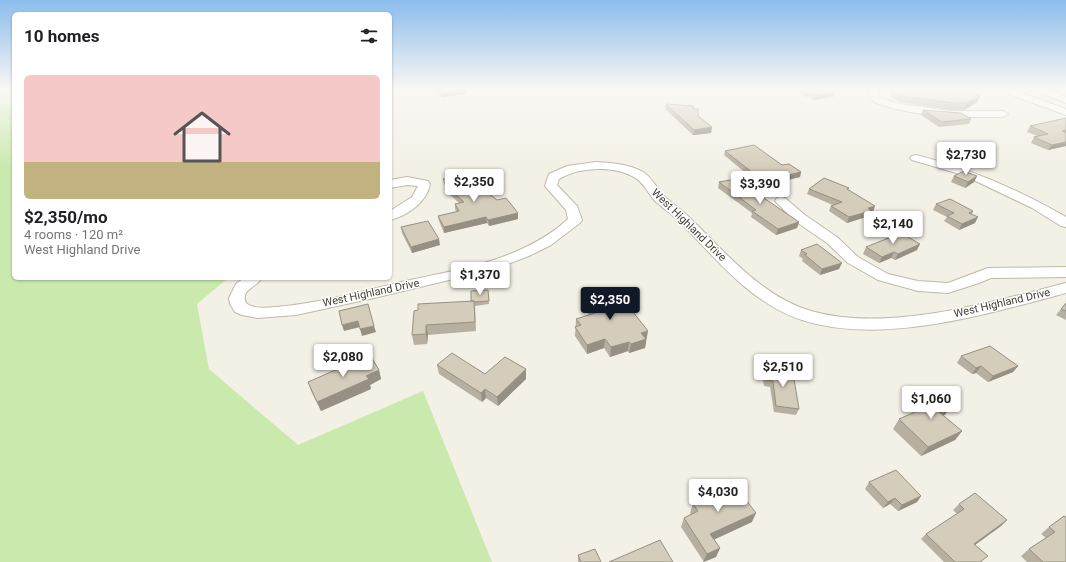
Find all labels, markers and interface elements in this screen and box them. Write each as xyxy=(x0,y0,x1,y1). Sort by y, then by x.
icon: filters xyxy=(358,25,380,47)
text: 10 homes xyxy=(24,26,100,46)
icon: home xyxy=(166,101,238,173)
pin: $2,730 xyxy=(933,142,999,176)
text: $2,730 xyxy=(946,147,986,162)
pin: $2,350 xyxy=(441,169,507,203)
pin: $3,390 xyxy=(727,171,793,205)
text: $2,350 xyxy=(454,174,494,189)
text: $3,390 xyxy=(740,176,780,191)
street label: West Highland Drive xyxy=(649,186,729,264)
text: $2,350/mo xyxy=(24,207,108,227)
pin: $2,140 xyxy=(860,211,926,245)
text: $2,140 xyxy=(873,216,913,231)
text: 4 rooms · 120 m² xyxy=(24,227,123,242)
text: West Highland Drive xyxy=(24,242,141,257)
pin: $1,370 xyxy=(447,262,513,296)
text: $1,370 xyxy=(460,267,500,282)
street label: West Highland Drive xyxy=(321,276,421,310)
street label: West Highland Drive xyxy=(953,286,1052,320)
pin: $2,350 xyxy=(577,287,643,321)
text: $2,350 xyxy=(590,292,630,307)
pin: $2,080 xyxy=(310,344,376,378)
text: $2,080 xyxy=(323,349,363,364)
pin: $2,510 xyxy=(750,354,816,388)
text: $2,510 xyxy=(763,359,803,374)
pin: $1,060 xyxy=(898,386,964,420)
text: $1,060 xyxy=(911,391,951,406)
pin: $4,030 xyxy=(685,479,751,513)
text: $4,030 xyxy=(698,484,738,499)

